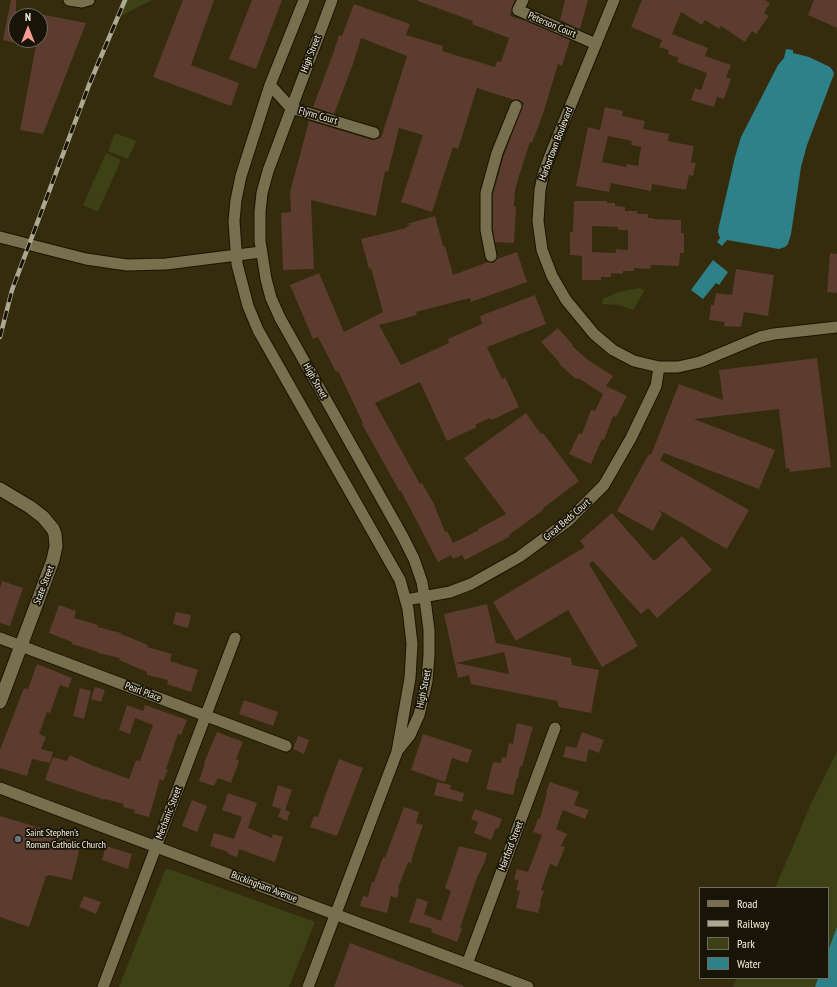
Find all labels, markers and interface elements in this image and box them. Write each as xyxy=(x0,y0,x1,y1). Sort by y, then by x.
north arrow xyxy=(8,8,48,48)
text: N xyxy=(25,10,31,24)
street label: Peterson Court xyxy=(526,10,578,40)
street label: High Street xyxy=(298,34,324,74)
street label: Flynn Court xyxy=(297,105,339,127)
street label: Harbortown Boulevard xyxy=(536,106,576,182)
street label: High Street xyxy=(300,361,330,401)
street label: Great Beds Court xyxy=(541,496,593,544)
street label: State Street xyxy=(31,564,57,606)
street label: High Street xyxy=(414,669,434,709)
street label: Pearl Place xyxy=(123,680,163,704)
street label: Mechanic Street xyxy=(153,785,185,841)
street label: Hartford Street xyxy=(496,820,526,872)
place label: Saint Stephen's Roman Catholic Church xyxy=(26,827,106,850)
marker: Saint Stephen's Roman Catholic Church xyxy=(13,834,23,844)
street label: Buckingham Avenue xyxy=(229,869,299,905)
legend xyxy=(699,887,829,979)
text: Road xyxy=(737,896,757,911)
text: Railway xyxy=(737,916,769,931)
text: Park xyxy=(737,936,755,951)
text: Water xyxy=(737,956,761,971)

